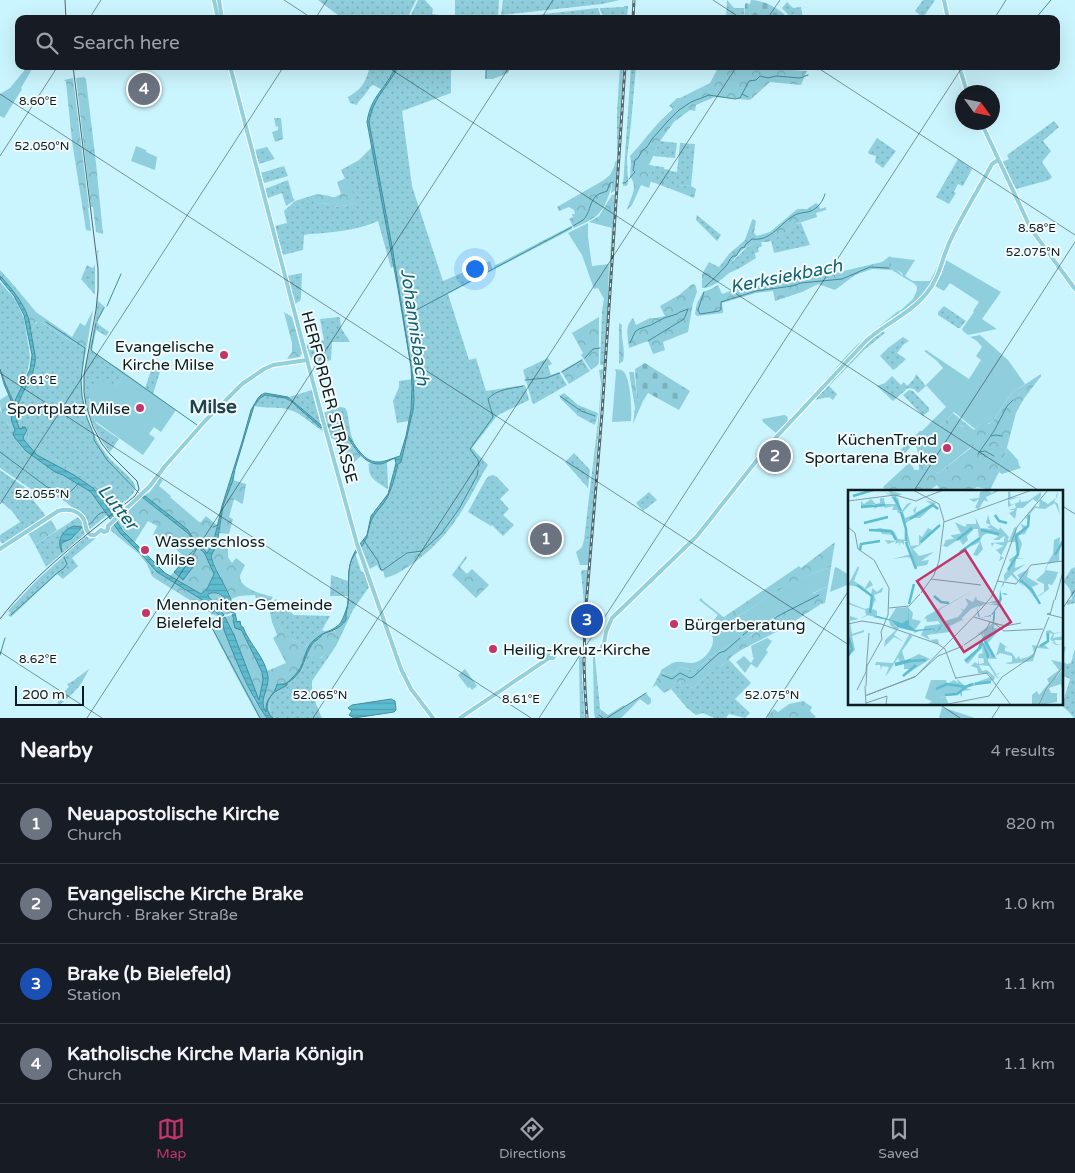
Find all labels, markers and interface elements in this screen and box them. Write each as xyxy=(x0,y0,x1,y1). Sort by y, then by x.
search box xyxy=(15,15,1060,70)
icon: search xyxy=(33,29,61,57)
text: Search here xyxy=(73,32,180,54)
pin: 4 xyxy=(128,70,160,108)
north arrow xyxy=(955,85,1000,130)
text: 8.60°E xyxy=(19,94,57,108)
text: 52.050°N xyxy=(15,139,69,153)
text: 8.58°E xyxy=(1018,221,1056,235)
text: 52.075°N xyxy=(1006,245,1060,259)
water label: Kerksiekbach xyxy=(728,254,845,298)
your location xyxy=(462,256,488,282)
water label: Johannisbach xyxy=(396,267,434,388)
street label: HERFORDER STRASSE xyxy=(296,309,362,486)
place label: Evangelische Kirche Milse xyxy=(115,337,214,375)
marker: Evangelische Kirche Milse xyxy=(218,349,230,361)
text: 8.61°E xyxy=(19,373,57,387)
district label: Milse xyxy=(189,396,237,418)
place label: Sportplatz Milse xyxy=(7,399,130,419)
marker: Sportplatz Milse xyxy=(134,402,146,414)
place label: KüchenTrend Sportarena Brake xyxy=(805,430,937,468)
pin: 2 xyxy=(759,437,791,475)
marker: KüchenTrend Sportarena Brake xyxy=(941,442,953,454)
water label: Lutter xyxy=(93,480,144,536)
text: 52.055°N xyxy=(15,487,69,501)
inset map xyxy=(848,490,1062,706)
pin: 1 xyxy=(530,520,562,558)
place label: Wasserschloss Milse xyxy=(155,532,265,570)
marker: Wasserschloss Milse xyxy=(139,544,151,556)
place label: Mennoniten-Gemeinde Bielefeld xyxy=(156,595,332,633)
pin: 3 xyxy=(571,601,603,639)
marker: Mennoniten-Gemeinde Bielefeld xyxy=(140,607,152,619)
place label: Bürgerberatung xyxy=(684,615,806,635)
marker: Bürgerberatung xyxy=(668,618,680,630)
place label: Heilig-Kreuz-Kirche xyxy=(503,640,650,660)
marker: Heilig-Kreuz-Kirche xyxy=(487,643,499,655)
text: 8.62°E xyxy=(19,652,57,666)
scale bar xyxy=(15,683,84,706)
text: 200 m xyxy=(22,686,65,703)
text: 52.065°N xyxy=(293,688,347,702)
text: 52.075°N xyxy=(745,688,799,702)
text: 8.61°E xyxy=(502,692,540,706)
text: Nearby xyxy=(20,738,93,763)
text: 4 results xyxy=(991,741,1055,761)
text: Neuapostolische Kirche xyxy=(67,803,279,825)
text: 1 xyxy=(31,814,41,834)
text: 820 m xyxy=(1006,814,1055,834)
text: Church xyxy=(67,825,122,845)
text: Evangelische Kirche Brake xyxy=(67,883,304,905)
text: 2 xyxy=(31,894,41,914)
text: 1.0 km xyxy=(1003,894,1055,914)
text: Church · Braker Straße xyxy=(67,905,238,925)
text: Brake (b Bielefeld) xyxy=(67,963,231,985)
text: 3 xyxy=(31,974,41,994)
text: 1.1 km xyxy=(1003,974,1055,994)
text: Station xyxy=(67,985,121,1005)
text: Katholische Kirche Maria Königin xyxy=(67,1043,364,1065)
text: 4 xyxy=(31,1054,41,1074)
text: 1.1 km xyxy=(1003,1054,1055,1074)
text: Church xyxy=(67,1065,122,1085)
tab: Map xyxy=(156,1115,186,1162)
tab: Directions xyxy=(499,1115,566,1162)
tab: Saved xyxy=(878,1115,919,1162)

